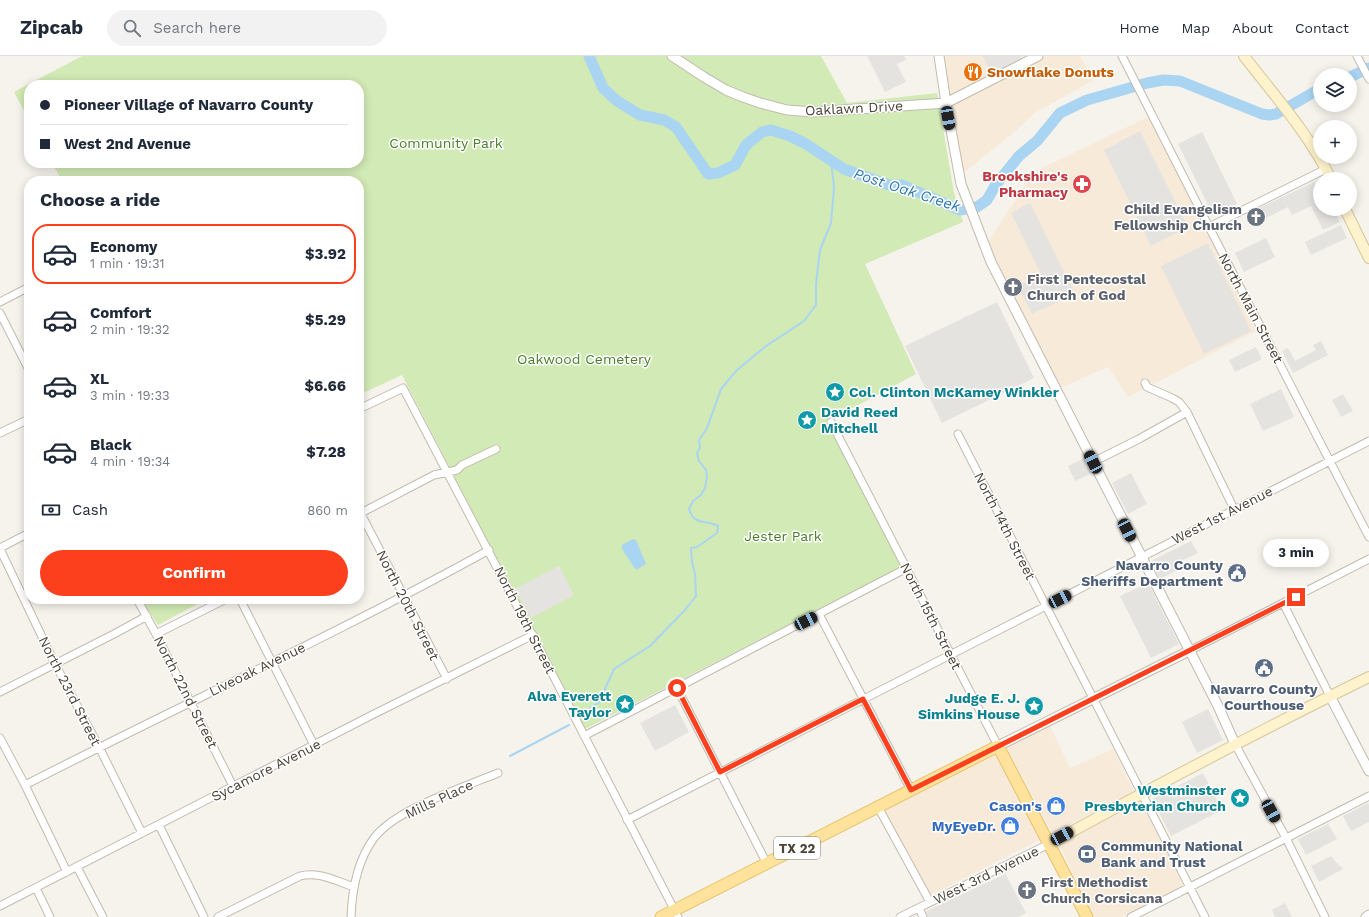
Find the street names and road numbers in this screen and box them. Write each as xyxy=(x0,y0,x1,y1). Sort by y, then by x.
street label: Oaklawn Drive xyxy=(804,97,904,119)
street label: North Main Street xyxy=(1215,250,1287,366)
street label: North 14th Street xyxy=(971,470,1039,582)
street label: West 1st Avenue xyxy=(1169,483,1275,547)
street label: North 20th Street xyxy=(373,547,443,663)
street label: North 15th Street xyxy=(897,560,965,672)
street label: North 19th Street xyxy=(491,564,559,677)
street label: North 22nd Street xyxy=(151,633,221,751)
street label: North 23rd Street xyxy=(35,634,105,749)
street label: Liveoak Avenue xyxy=(206,639,308,699)
street label: Sycamore Avenue xyxy=(209,735,323,805)
street label: Mills Place xyxy=(403,776,475,822)
road number: TX 22 xyxy=(774,837,820,859)
street label: West 3rd Avenue xyxy=(931,843,1041,907)

